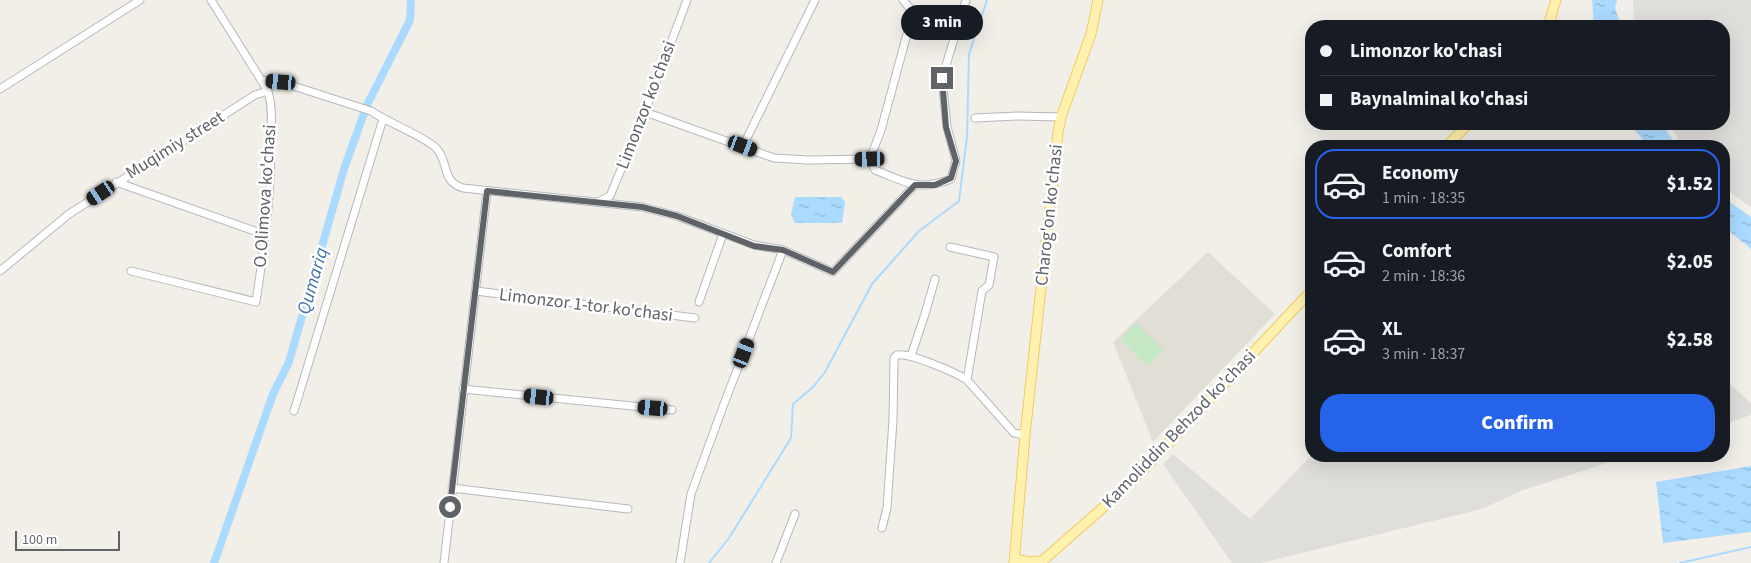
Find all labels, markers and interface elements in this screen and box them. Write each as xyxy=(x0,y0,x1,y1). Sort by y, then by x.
callout: 3 min xyxy=(901,5,983,40)
text: 3 min xyxy=(922,11,962,33)
street label: Limonzor ko'chasi xyxy=(610,37,682,173)
text: Limonzor ko'chasi xyxy=(1350,38,1502,65)
route end xyxy=(931,67,953,89)
car xyxy=(265,73,296,91)
text: Baynalminal ko'chasi xyxy=(1350,86,1528,113)
street label: Muqimiy street xyxy=(121,105,229,185)
street label: O.Olimova ko'chasi xyxy=(248,124,282,268)
car xyxy=(726,134,759,158)
street label: Charog'on ko'chasi xyxy=(1029,143,1069,287)
car xyxy=(854,151,885,167)
text: Economy xyxy=(1382,160,1459,187)
icon: car xyxy=(1322,162,1367,207)
text: $1.52 xyxy=(1667,171,1713,198)
car xyxy=(84,178,117,208)
text: 1 min · 18:35 xyxy=(1382,187,1465,209)
text: Comfort xyxy=(1382,238,1452,265)
icon: car xyxy=(1322,240,1367,285)
water label: Qumariq xyxy=(291,244,335,318)
text: $2.05 xyxy=(1667,249,1713,276)
text: 2 min · 18:36 xyxy=(1382,265,1465,287)
street label: Limonzor 1-tor ko'chasi xyxy=(498,282,674,328)
text: XL xyxy=(1382,316,1403,343)
icon: car xyxy=(1322,318,1367,363)
text: $2.58 xyxy=(1667,327,1713,354)
car xyxy=(731,336,756,370)
text: 3 min · 18:37 xyxy=(1382,343,1465,365)
street label: Kamoliddin Behzod ko'chasi xyxy=(1096,344,1262,514)
car xyxy=(523,388,554,406)
button: Confirm xyxy=(1320,394,1715,452)
car xyxy=(637,399,668,417)
route start xyxy=(439,496,461,518)
scale bar xyxy=(15,528,120,551)
text: 100 m xyxy=(22,530,57,550)

